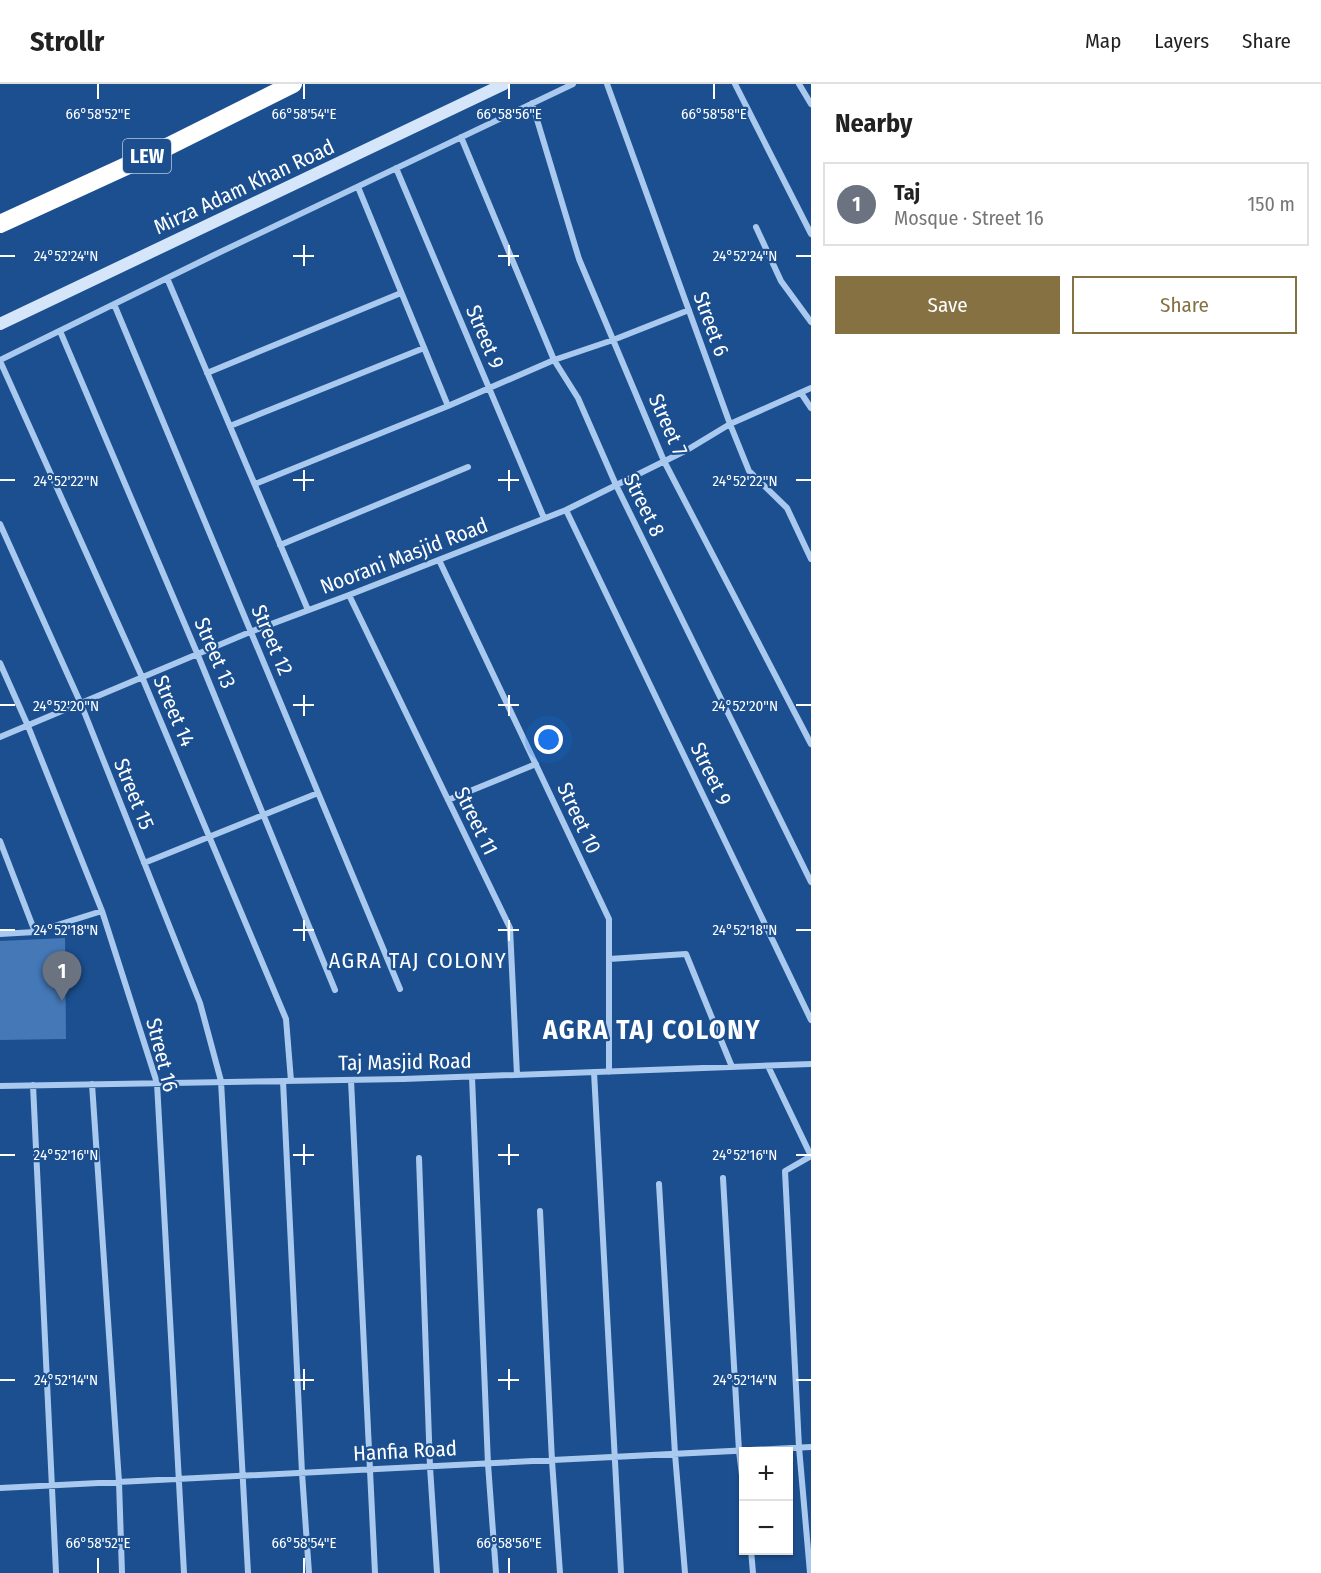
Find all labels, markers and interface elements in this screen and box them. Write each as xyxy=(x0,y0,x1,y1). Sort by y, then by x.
text: Strollr xyxy=(30,25,104,58)
text: Map xyxy=(1085,28,1121,54)
text: Layers xyxy=(1154,28,1209,54)
text: Share xyxy=(1242,28,1291,54)
text: 66°58'52"E xyxy=(65,105,131,123)
text: 66°58'54"E xyxy=(271,105,337,123)
text: 66°58'56"E xyxy=(476,105,542,123)
text: 66°58'58"E xyxy=(681,105,747,123)
text: Nearby xyxy=(835,108,912,139)
street label: Mirza Adam Khan Road xyxy=(150,134,338,240)
road number: LEW xyxy=(123,139,171,173)
text: Taj xyxy=(894,179,920,206)
text: 1 xyxy=(852,192,861,216)
text: 150 m xyxy=(1248,192,1295,216)
text: Mosque · Street 16 xyxy=(894,206,1044,230)
text: 24°52'24"N xyxy=(34,247,98,265)
text: 24°52'24"N xyxy=(713,247,777,265)
button: Save xyxy=(835,276,1060,334)
button: Share xyxy=(1072,276,1297,334)
street label: Street 6 xyxy=(687,288,735,360)
street label: Street 9 xyxy=(460,301,510,373)
street label: Street 7 xyxy=(643,390,693,460)
street label: Street 8 xyxy=(618,469,670,541)
text: 24°52'22"N xyxy=(34,472,99,490)
text: 24°52'22"N xyxy=(713,472,778,490)
street label: Noorani Masjid Road xyxy=(317,512,491,600)
street label: Street 12 xyxy=(246,601,298,679)
street label: Street 13 xyxy=(189,614,241,692)
street label: Street 14 xyxy=(147,671,201,751)
text: 24°52'20"N xyxy=(33,697,99,715)
text: 24°52'20"N xyxy=(712,697,778,715)
your location xyxy=(534,725,563,754)
street label: Street 9 xyxy=(685,738,737,810)
street label: Street 15 xyxy=(108,755,160,833)
street label: Street 10 xyxy=(551,778,607,858)
street label: Street 11 xyxy=(448,783,504,859)
text: 24°52'18"N xyxy=(34,921,98,939)
text: 24°52'18"N xyxy=(713,921,777,939)
district label: AGRA TAJ COLONY xyxy=(329,947,507,974)
pin: 1 xyxy=(42,952,82,1001)
district label: AGRA TAJ COLONY xyxy=(542,1014,761,1046)
street label: Street 16 xyxy=(140,1015,184,1095)
street label: Taj Masjid Road xyxy=(338,1048,472,1076)
text: 24°52'16"N xyxy=(34,1146,98,1164)
text: 24°52'16"N xyxy=(713,1146,777,1164)
text: 24°52'14"N xyxy=(34,1371,98,1389)
text: 24°52'14"N xyxy=(713,1371,777,1389)
street label: Hanfia Road xyxy=(352,1435,458,1467)
map controls xyxy=(739,1447,793,1555)
button: + xyxy=(739,1447,793,1501)
button: − xyxy=(739,1501,793,1555)
text: 66°58'52"E xyxy=(65,1534,131,1552)
text: 66°58'54"E xyxy=(271,1534,337,1552)
text: 66°58'56"E xyxy=(476,1534,542,1552)

